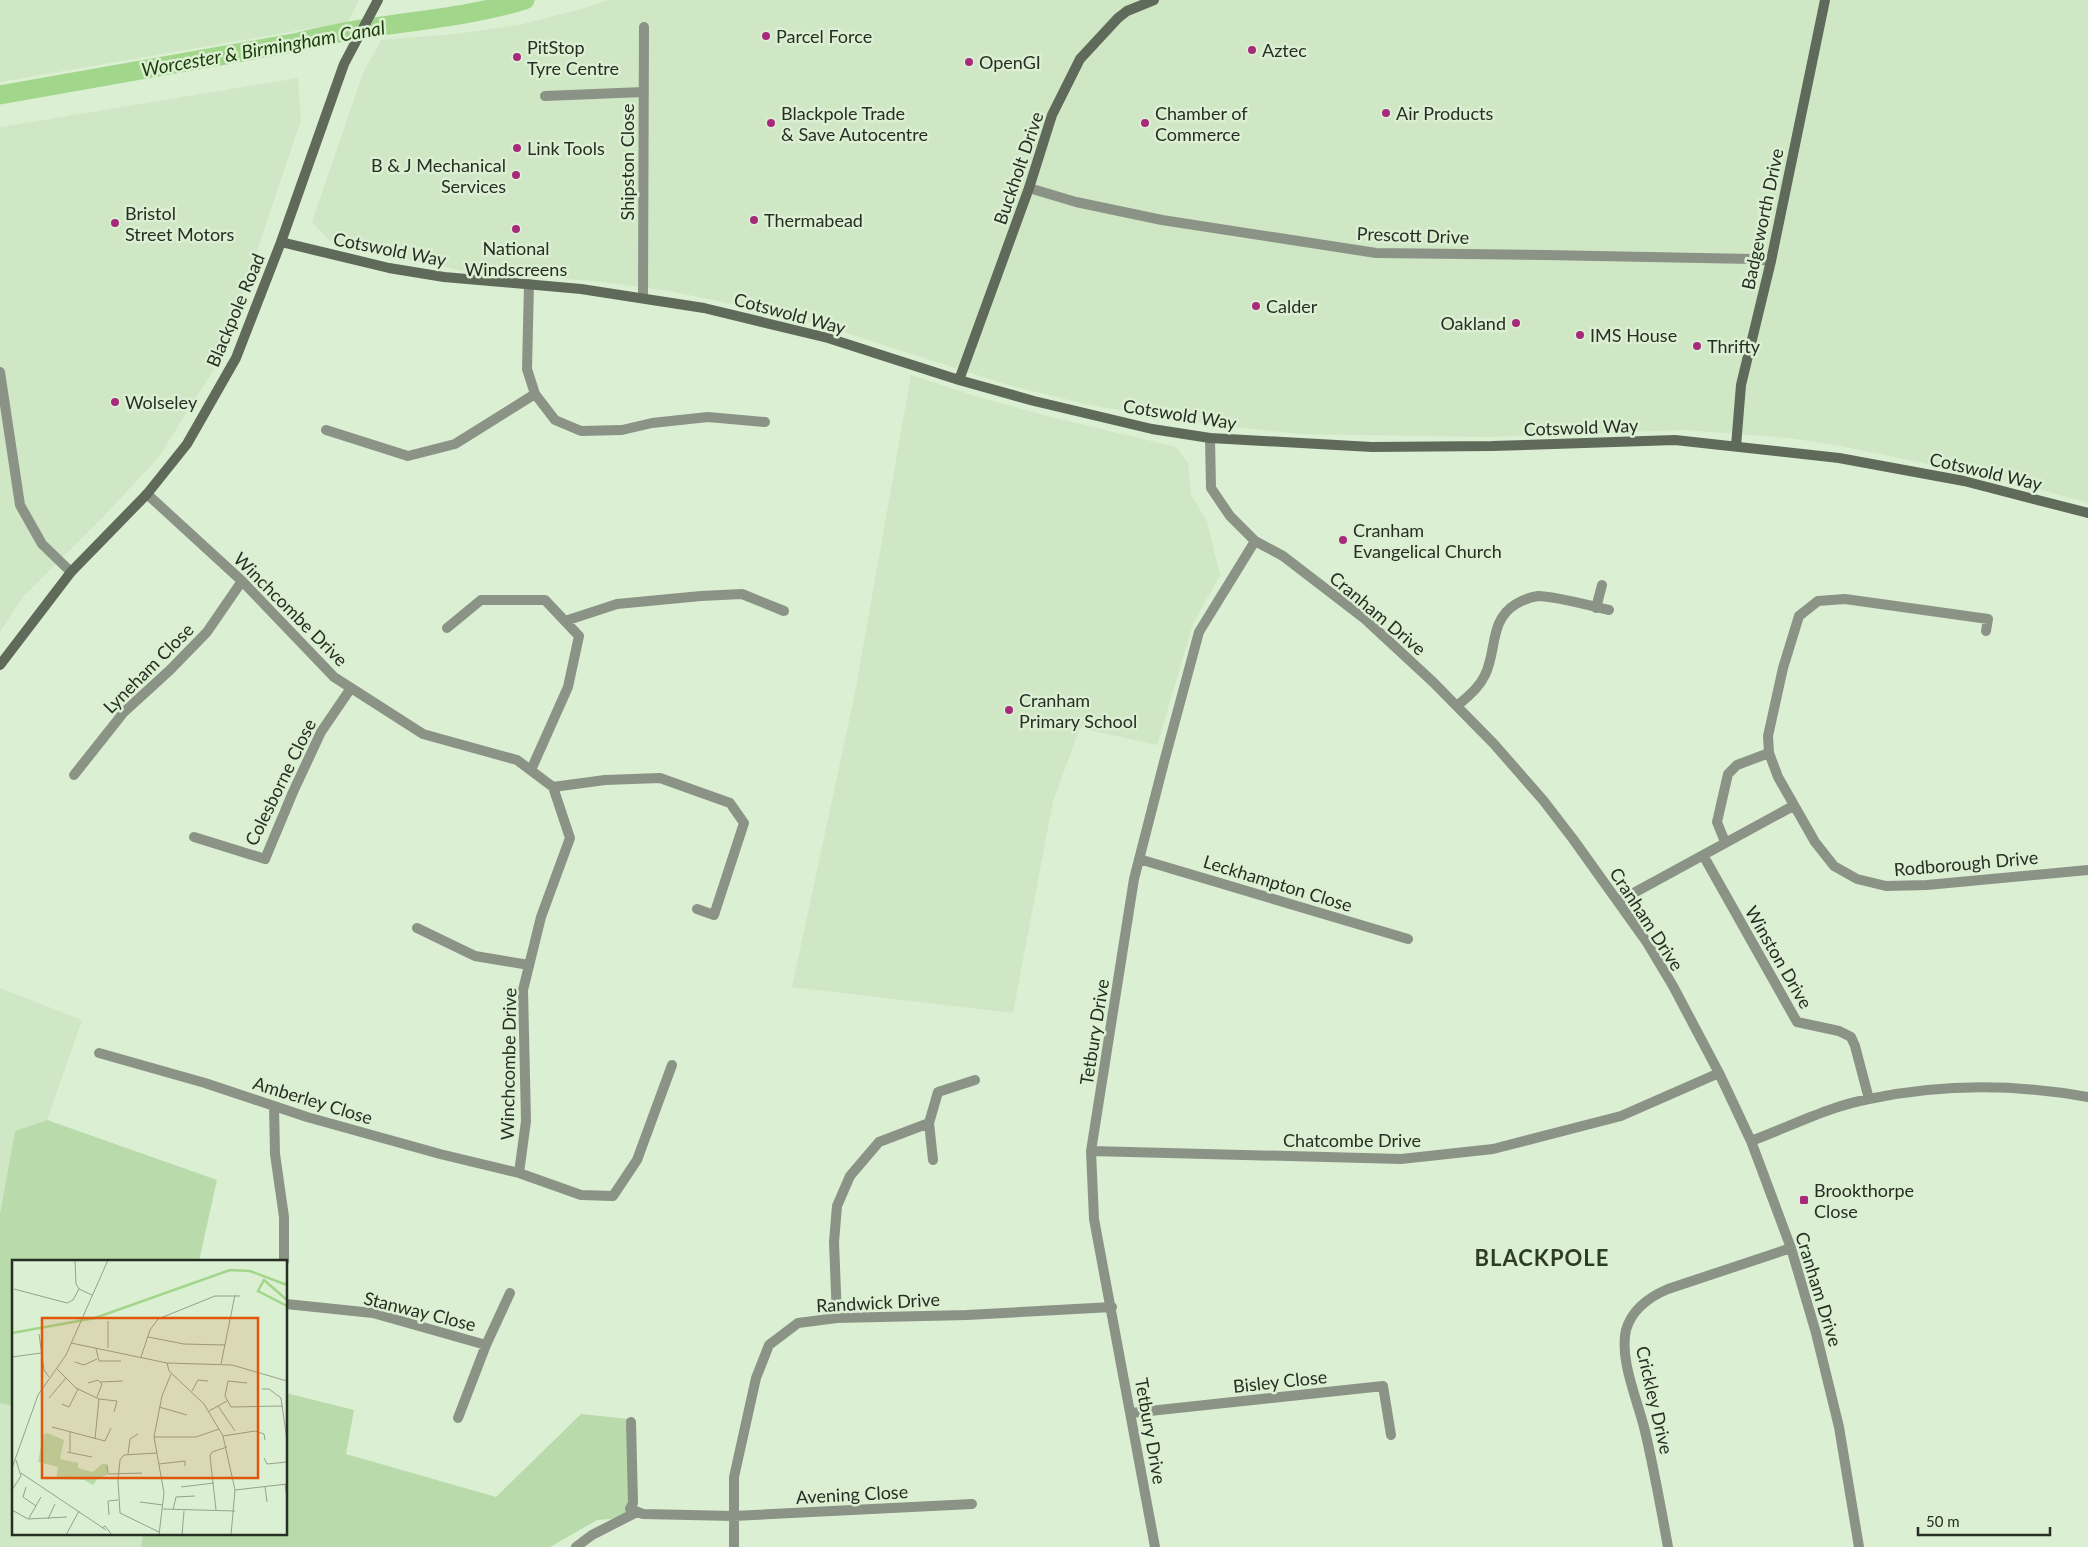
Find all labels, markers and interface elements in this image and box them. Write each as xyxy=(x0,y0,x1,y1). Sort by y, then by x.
water label: Worcester & Birmingham Canal xyxy=(139,15,387,81)
place label: Parcel Force xyxy=(776,25,872,47)
marker: Parcel Force xyxy=(760,30,772,42)
place label: PitStop Tyre Centre xyxy=(527,36,619,79)
place label: Aztec xyxy=(1262,39,1307,61)
marker: Aztec xyxy=(1246,44,1258,56)
marker: PitStop Tyre Centre xyxy=(511,51,523,63)
place label: OpenGI xyxy=(979,51,1041,73)
marker: OpenGI xyxy=(963,56,975,68)
place label: Blackpole Trade & Save Autocentre xyxy=(781,102,928,145)
place label: Chamber of Commerce xyxy=(1155,102,1248,145)
place label: Air Products xyxy=(1396,102,1493,124)
street label: Shipston Close xyxy=(616,104,638,220)
marker: Air Products xyxy=(1380,107,1392,119)
street label: Buckholt Drive xyxy=(988,109,1048,227)
marker: Blackpole Trade & Save Autocentre xyxy=(765,117,777,129)
marker: Chamber of Commerce xyxy=(1139,117,1151,129)
place label: Link Tools xyxy=(527,137,605,159)
marker: Link Tools xyxy=(511,142,523,154)
street label: Badgeworth Drive xyxy=(1736,146,1788,292)
place label: B & J Mechanical Services xyxy=(371,154,506,197)
marker: B & J Mechanical Services xyxy=(510,169,522,181)
place label: Bristol Street Motors xyxy=(125,202,235,245)
place label: Thermabead xyxy=(764,209,863,231)
marker: Thermabead xyxy=(748,214,760,226)
marker: Bristol Street Motors xyxy=(109,217,121,229)
street label: Prescott Drive xyxy=(1356,222,1470,248)
marker: National Windscreens xyxy=(510,223,522,235)
street label: Cotswold Way xyxy=(332,227,449,271)
place label: National Windscreens xyxy=(465,237,567,280)
street label: Blackpole Road xyxy=(201,250,269,370)
street label: Cotswold Way xyxy=(732,288,849,339)
place label: Calder xyxy=(1266,295,1318,317)
marker: Calder xyxy=(1250,300,1262,312)
place label: Oakland xyxy=(1440,312,1506,334)
marker: Oakland xyxy=(1510,317,1522,329)
place label: IMS House xyxy=(1590,324,1677,346)
marker: IMS House xyxy=(1574,329,1586,341)
place label: Thrifty xyxy=(1707,335,1761,357)
marker: Thrifty xyxy=(1691,340,1703,352)
place label: Wolseley xyxy=(125,391,198,413)
street label: Cotswold Way xyxy=(1122,394,1239,434)
marker: Wolseley xyxy=(109,396,121,408)
street label: Cotswold Way xyxy=(1523,414,1639,440)
street label: Cotswold Way xyxy=(1928,447,2045,495)
place label: Cranham Evangelical Church xyxy=(1353,519,1502,562)
marker: Cranham Evangelical Church xyxy=(1337,534,1349,546)
street label: Winchcombe Drive xyxy=(229,547,353,671)
street label: Cranham Drive xyxy=(1325,566,1431,660)
street label: Lyneham Close xyxy=(98,618,198,718)
place label: Cranham Primary School xyxy=(1019,689,1137,732)
marker: Cranham Primary School xyxy=(1003,704,1015,716)
street label: Colesborne Close xyxy=(240,715,320,849)
street label: Rodborough Drive xyxy=(1893,846,2039,880)
street label: Leckhampton Close xyxy=(1201,850,1355,916)
street label: Cranham Drive xyxy=(1605,863,1689,975)
street label: Winston Drive xyxy=(1741,902,1817,1012)
street label: Tetbury Drive xyxy=(1075,977,1113,1087)
street label: Winchcombe Drive xyxy=(496,988,520,1140)
street label: Amberley Close xyxy=(251,1071,375,1129)
street label: Chatcombe Drive xyxy=(1283,1129,1421,1151)
place label: Brookthorpe Close xyxy=(1814,1179,1914,1222)
marker: Brookthorpe Close xyxy=(1798,1194,1810,1206)
street label: Cranham Drive xyxy=(1791,1229,1847,1349)
district label: BLACKPOLE xyxy=(1475,1244,1609,1271)
inset map xyxy=(12,1260,288,1534)
street label: Stanway Close xyxy=(362,1286,478,1336)
street label: Randwick Drive xyxy=(816,1288,940,1316)
street label: Crickley Drive xyxy=(1632,1344,1678,1456)
street label: Bisley Close xyxy=(1232,1365,1328,1397)
street label: Tetbury Drive xyxy=(1131,1376,1171,1486)
street label: Avening Close xyxy=(795,1480,909,1508)
scale bar xyxy=(1918,1504,2050,1536)
text: 50 m xyxy=(1926,1512,1960,1530)

